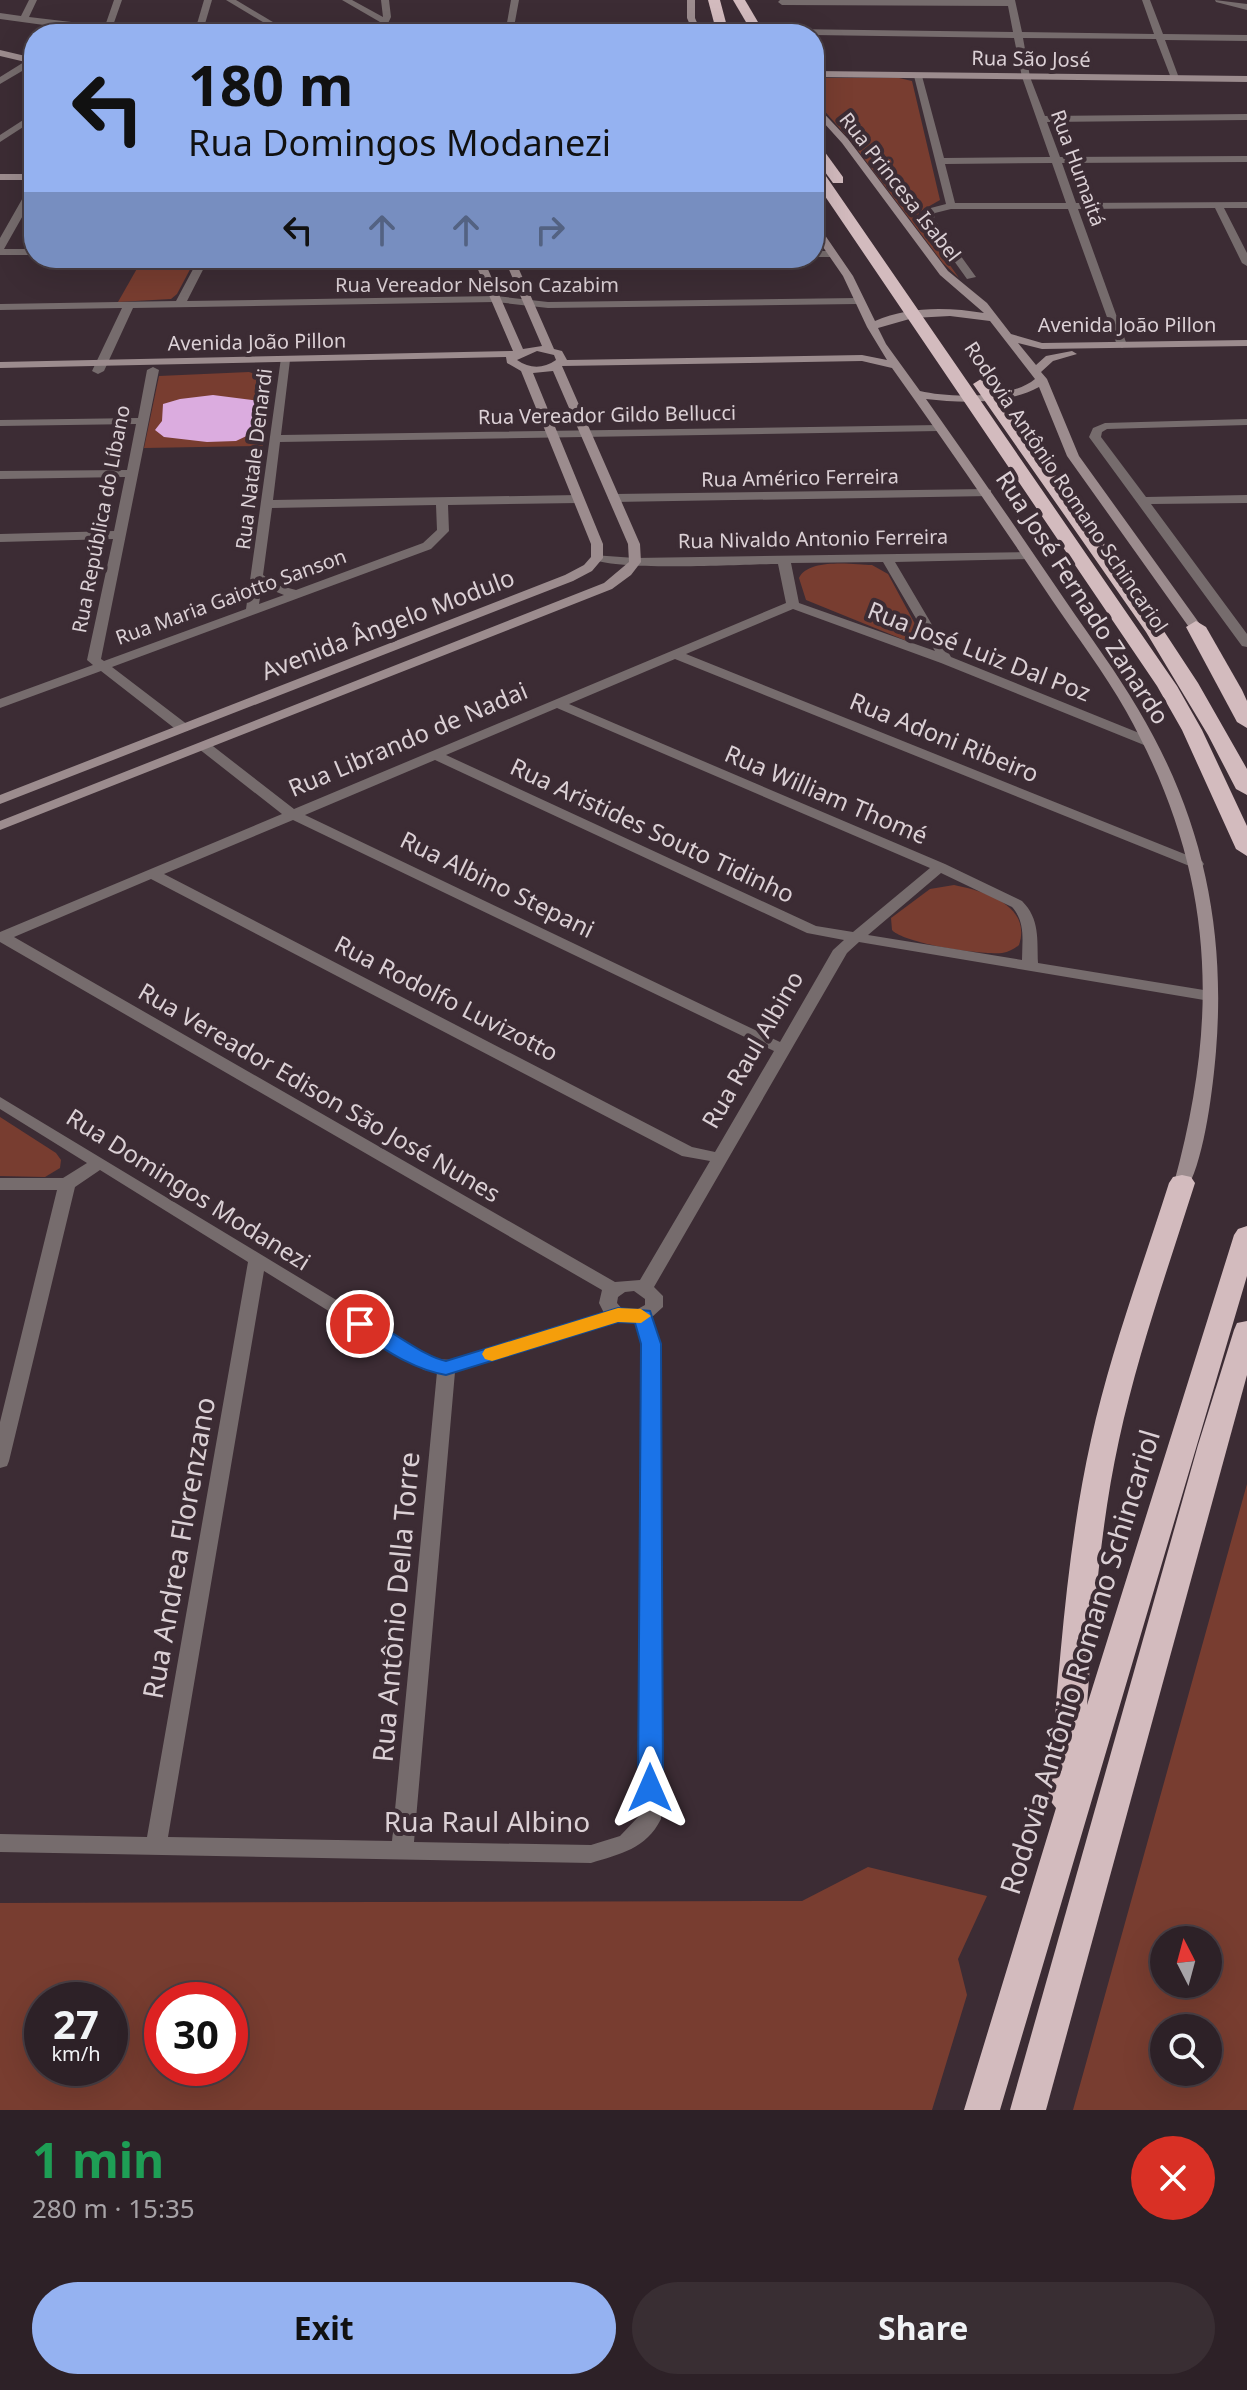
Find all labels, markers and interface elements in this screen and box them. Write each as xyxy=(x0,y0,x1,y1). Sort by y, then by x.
street label: Rua São José xyxy=(971,44,1091,73)
text: 180 m xyxy=(188,46,353,122)
icon: left xyxy=(56,56,160,160)
street label: Rua Humaitá xyxy=(1045,106,1112,230)
street label: Rua Princesa Isabel xyxy=(834,107,967,267)
text: Rua Domingos Modanezi xyxy=(188,118,611,167)
icon: left xyxy=(276,208,320,252)
icon: ahead xyxy=(360,208,404,252)
icon: ahead xyxy=(444,208,488,252)
icon: right xyxy=(528,208,572,252)
street label: Rua Vereador Nelson Cazabim xyxy=(335,271,619,298)
street label: Avenida João Pillon xyxy=(1038,311,1216,338)
street label: Avenida João Pillon xyxy=(167,326,347,357)
street label: Rodovia Antônio Romano Schincariol xyxy=(959,336,1174,638)
street label: Rua Natale Denardi xyxy=(229,367,278,551)
street label: Rua Vereador Gildo Bellucci xyxy=(478,399,736,430)
street label: Rua República do Líbano xyxy=(65,403,136,635)
street label: Rua Américo Ferreira xyxy=(701,462,899,493)
street label: Rua José Fernado Zanardo xyxy=(989,464,1178,730)
street label: Rua Nivaldo Antonio Ferreira xyxy=(678,523,948,554)
street label: Rua Maria Gaiotto Sanson xyxy=(112,542,350,651)
street label: Avenida Ângelo Modulo xyxy=(256,560,519,687)
street label: Rua José Luiz Dal Poz xyxy=(863,593,1096,708)
street label: Rua Librando de Nadai xyxy=(283,673,532,804)
street label: Rua Adoni Ribeiro xyxy=(845,684,1044,790)
street label: Rua William Thomé xyxy=(720,736,933,851)
street label: Rua Aristides Souto Tidinho xyxy=(505,749,800,910)
street label: Rua Albino Stepani xyxy=(395,822,600,945)
street label: Rua Rodolfo Luvizotto xyxy=(329,927,564,1068)
street label: Rua Raul Albino xyxy=(693,964,810,1134)
street label: Rua Vereador Edison São José Nunes xyxy=(133,974,507,1209)
street label: Rua Domingos Modanezi xyxy=(60,1100,317,1277)
pin xyxy=(326,1290,394,1358)
icon: arrive xyxy=(338,1302,382,1346)
street label: Rua Andrea Florenzano xyxy=(133,1394,223,1702)
street label: Rodovia Antônio Romano Schincariol xyxy=(990,1425,1168,1899)
street label: Rua Antônio Della Torre xyxy=(363,1450,427,1764)
position arrow xyxy=(608,1746,692,1830)
street label: Rua Raul Albino xyxy=(384,1802,590,1840)
north arrow xyxy=(1150,1926,1222,1998)
map controls xyxy=(1150,1926,1222,2086)
speed limit sign: 30 xyxy=(144,1982,248,2086)
text: 27 xyxy=(53,1996,99,2051)
button: search xyxy=(1150,2014,1222,2086)
text: km/h xyxy=(51,2040,101,2067)
text: 1 min xyxy=(32,2127,164,2192)
button: close xyxy=(1131,2136,1215,2220)
text: 280 m · 15:35 xyxy=(32,2190,195,2226)
button: Exit xyxy=(32,2282,616,2374)
button: Share xyxy=(632,2282,1215,2374)

